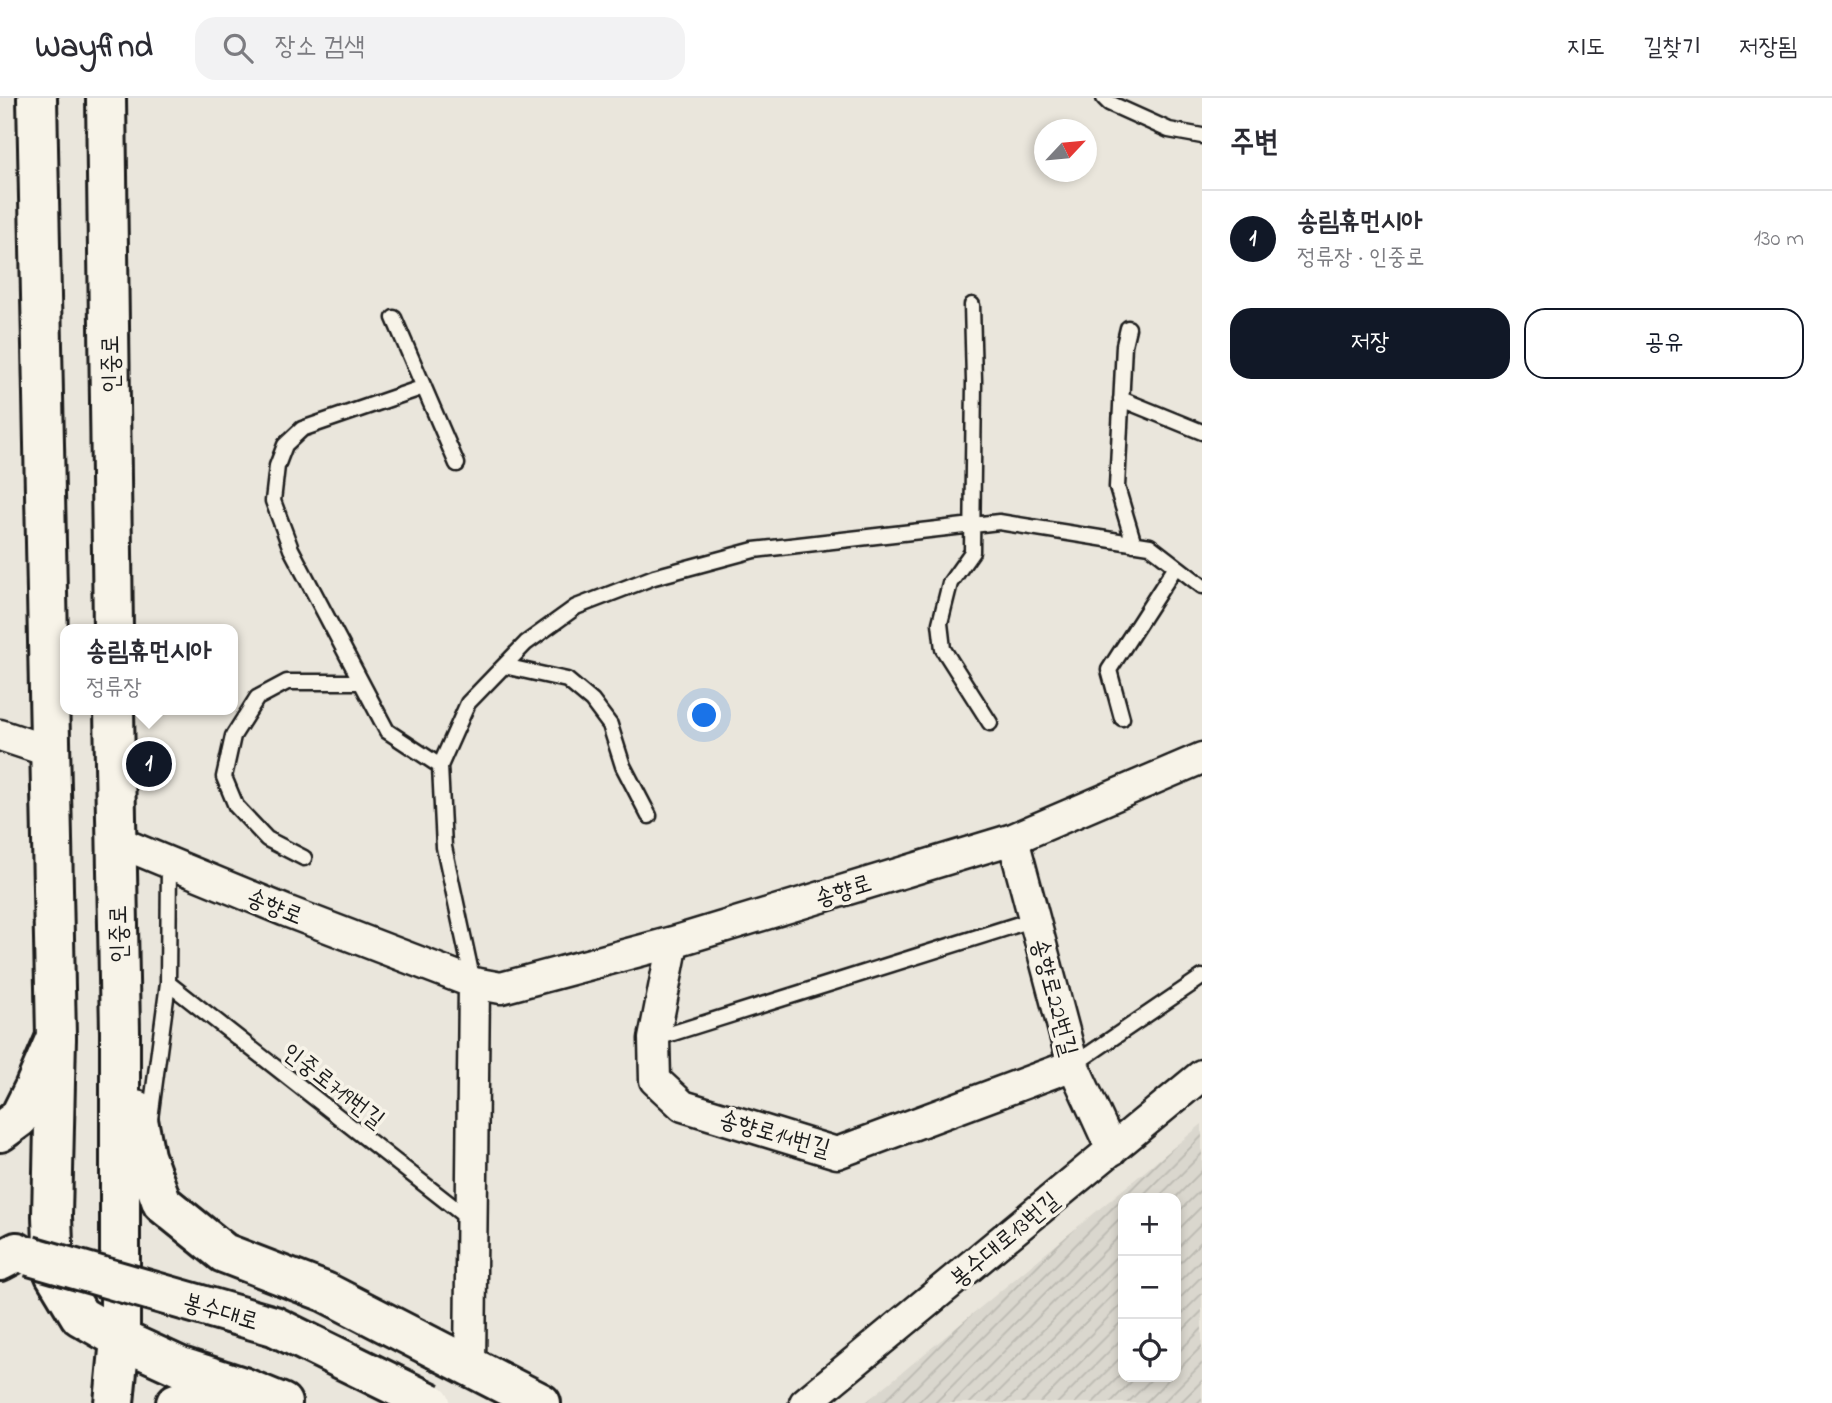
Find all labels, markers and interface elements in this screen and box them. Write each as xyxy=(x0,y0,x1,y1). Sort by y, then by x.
search box xyxy=(195,17,685,80)
text: Wayfind xyxy=(35,24,153,72)
icon: search xyxy=(219,29,257,67)
text: 장소 검색 xyxy=(275,29,365,67)
text: 지도 xyxy=(1567,31,1605,66)
text: 길찾기 xyxy=(1643,31,1701,66)
text: 저장됨 xyxy=(1739,31,1797,66)
north arrow xyxy=(1034,119,1097,182)
text: 주변 xyxy=(1230,122,1278,166)
text: 송림휴먼시아 xyxy=(1297,204,1423,242)
text: 1 xyxy=(1249,223,1257,256)
text: 130 m xyxy=(1754,223,1804,256)
text: 정류장 · 인중로 xyxy=(1297,242,1424,275)
button: 저장 xyxy=(1230,308,1510,379)
button: 공유 xyxy=(1524,308,1804,379)
street label: 인중로 xyxy=(94,335,131,393)
popup xyxy=(60,624,238,715)
text: 송림휴먼시아 xyxy=(86,634,212,672)
text: 정류장 xyxy=(86,672,142,705)
your location xyxy=(687,698,721,732)
pin: 1 xyxy=(126,738,172,790)
street label: 송향로 xyxy=(811,867,877,918)
street label: 송향로 xyxy=(241,881,307,935)
street label: 인중로 xyxy=(102,905,139,963)
street label: 송향로22번길 xyxy=(1020,935,1085,1060)
street label: 인중로719번길 xyxy=(274,1036,391,1138)
street label: 송향로14번길 xyxy=(715,1103,834,1168)
street label: 봉수대로13번길 xyxy=(943,1185,1068,1297)
map controls xyxy=(1118,1193,1181,1382)
button: + xyxy=(1118,1193,1181,1256)
button: − xyxy=(1118,1256,1181,1319)
street label: 봉수대로 xyxy=(178,1286,262,1341)
button: locate xyxy=(1118,1319,1181,1382)

